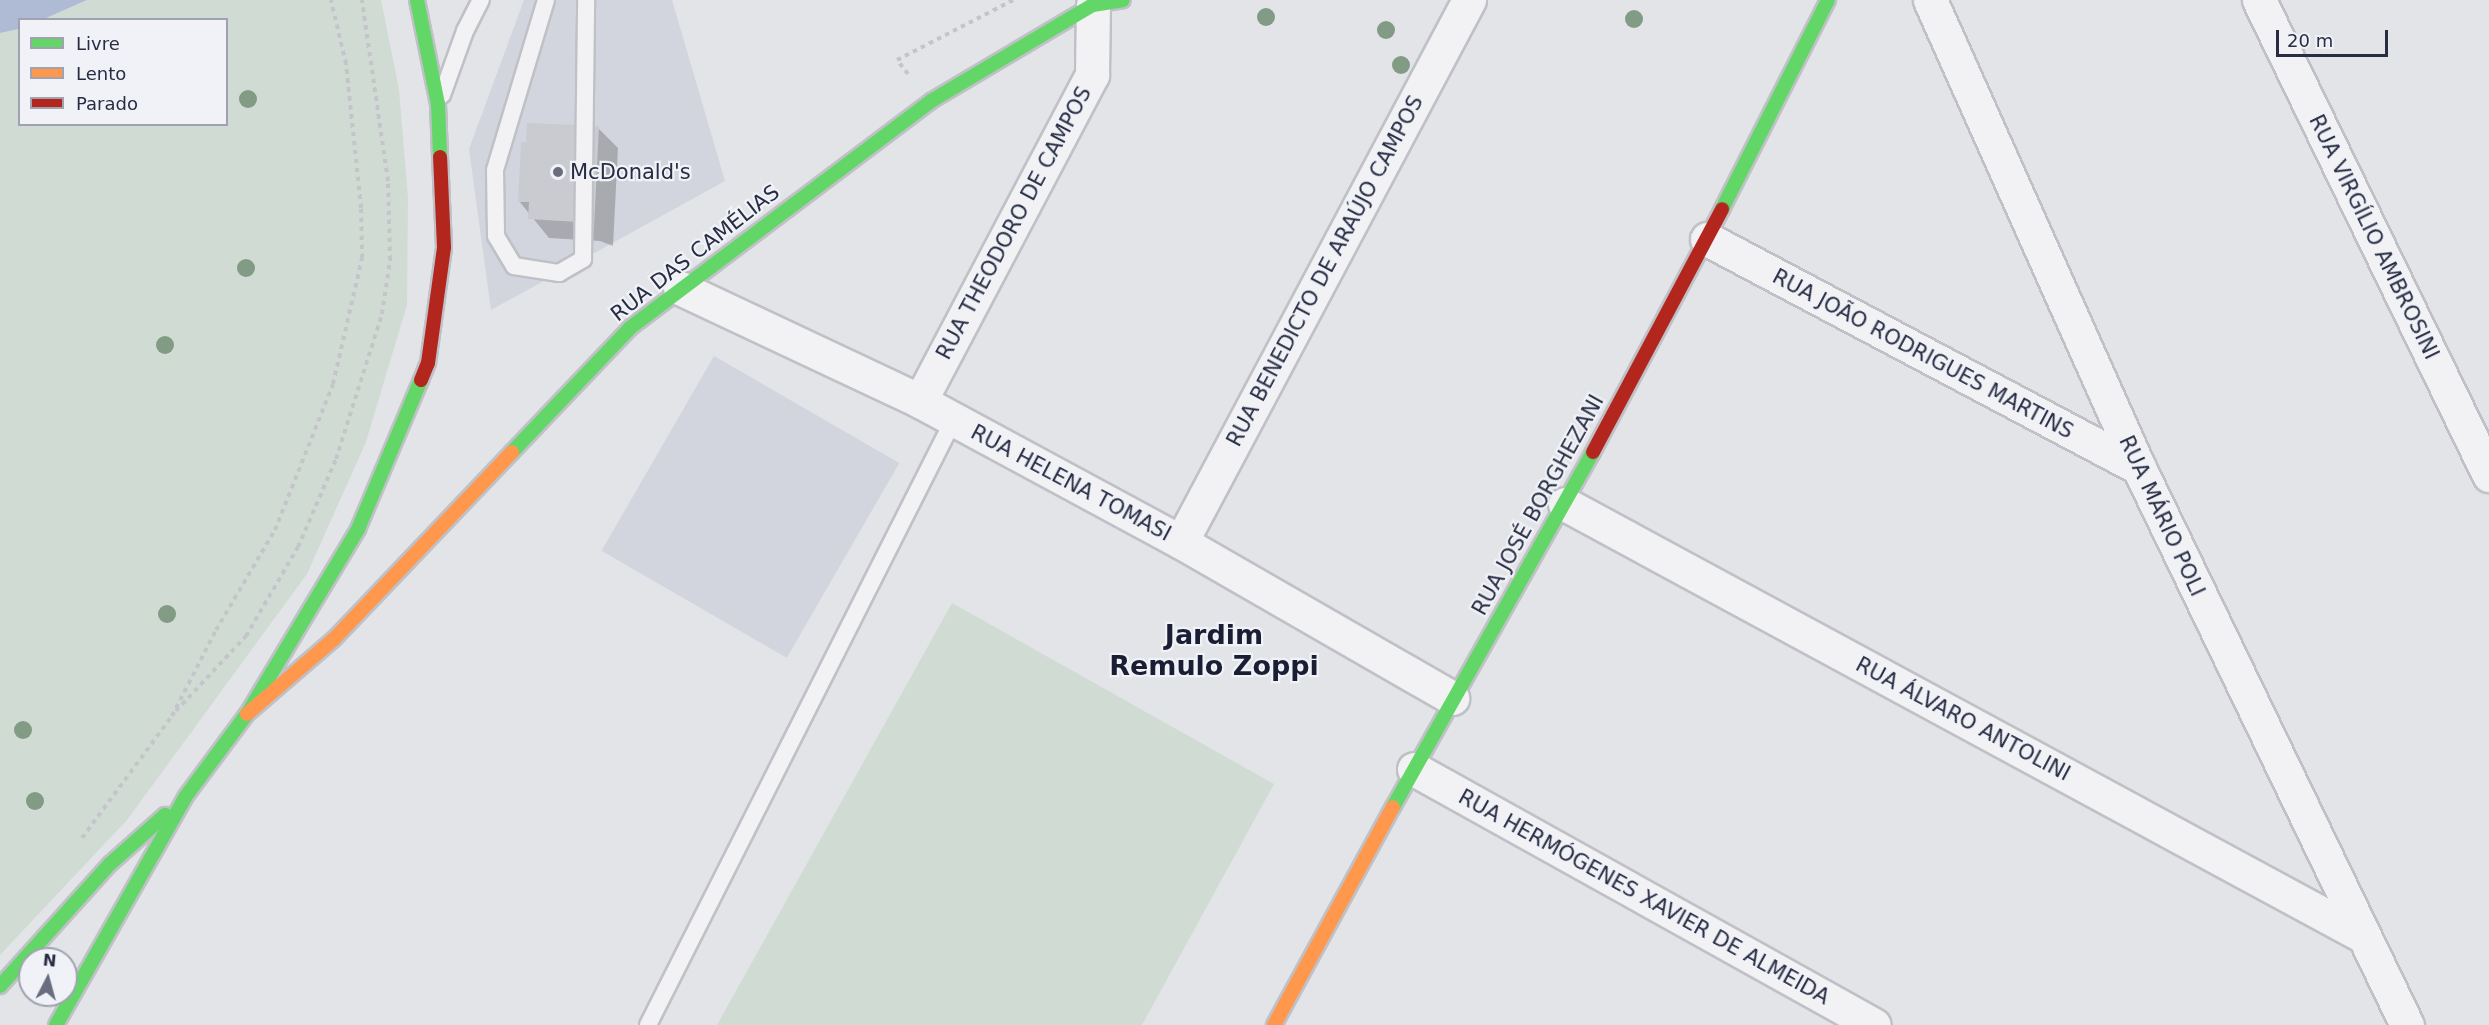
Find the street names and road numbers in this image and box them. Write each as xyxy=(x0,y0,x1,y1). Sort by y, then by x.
street label: RUA THEODORO DE CAMPOS xyxy=(931,82,1097,364)
street label: RUA BENEDICTO DE ARAÚJO CAMPOS xyxy=(1221,91,1429,451)
street label: RUA VIRGÍLIO AMBROSINI xyxy=(2304,111,2444,363)
street label: RUA DAS CAMÉLIAS xyxy=(606,179,784,327)
street label: RUA JOÃO RODRIGUES MARTINS xyxy=(1768,264,2078,444)
street label: RUA JOSÉ BORGHEZANI xyxy=(1467,390,1609,620)
street label: RUA HELENA TOMASI xyxy=(967,419,1175,547)
street label: RUA MÁRIO POLI xyxy=(2114,432,2210,600)
street label: RUA ÁLVARO ANTOLINI xyxy=(1851,652,2075,786)
street label: RUA HERMÓGENES XAVIER DE ALMEIDA xyxy=(1454,784,1834,1010)

